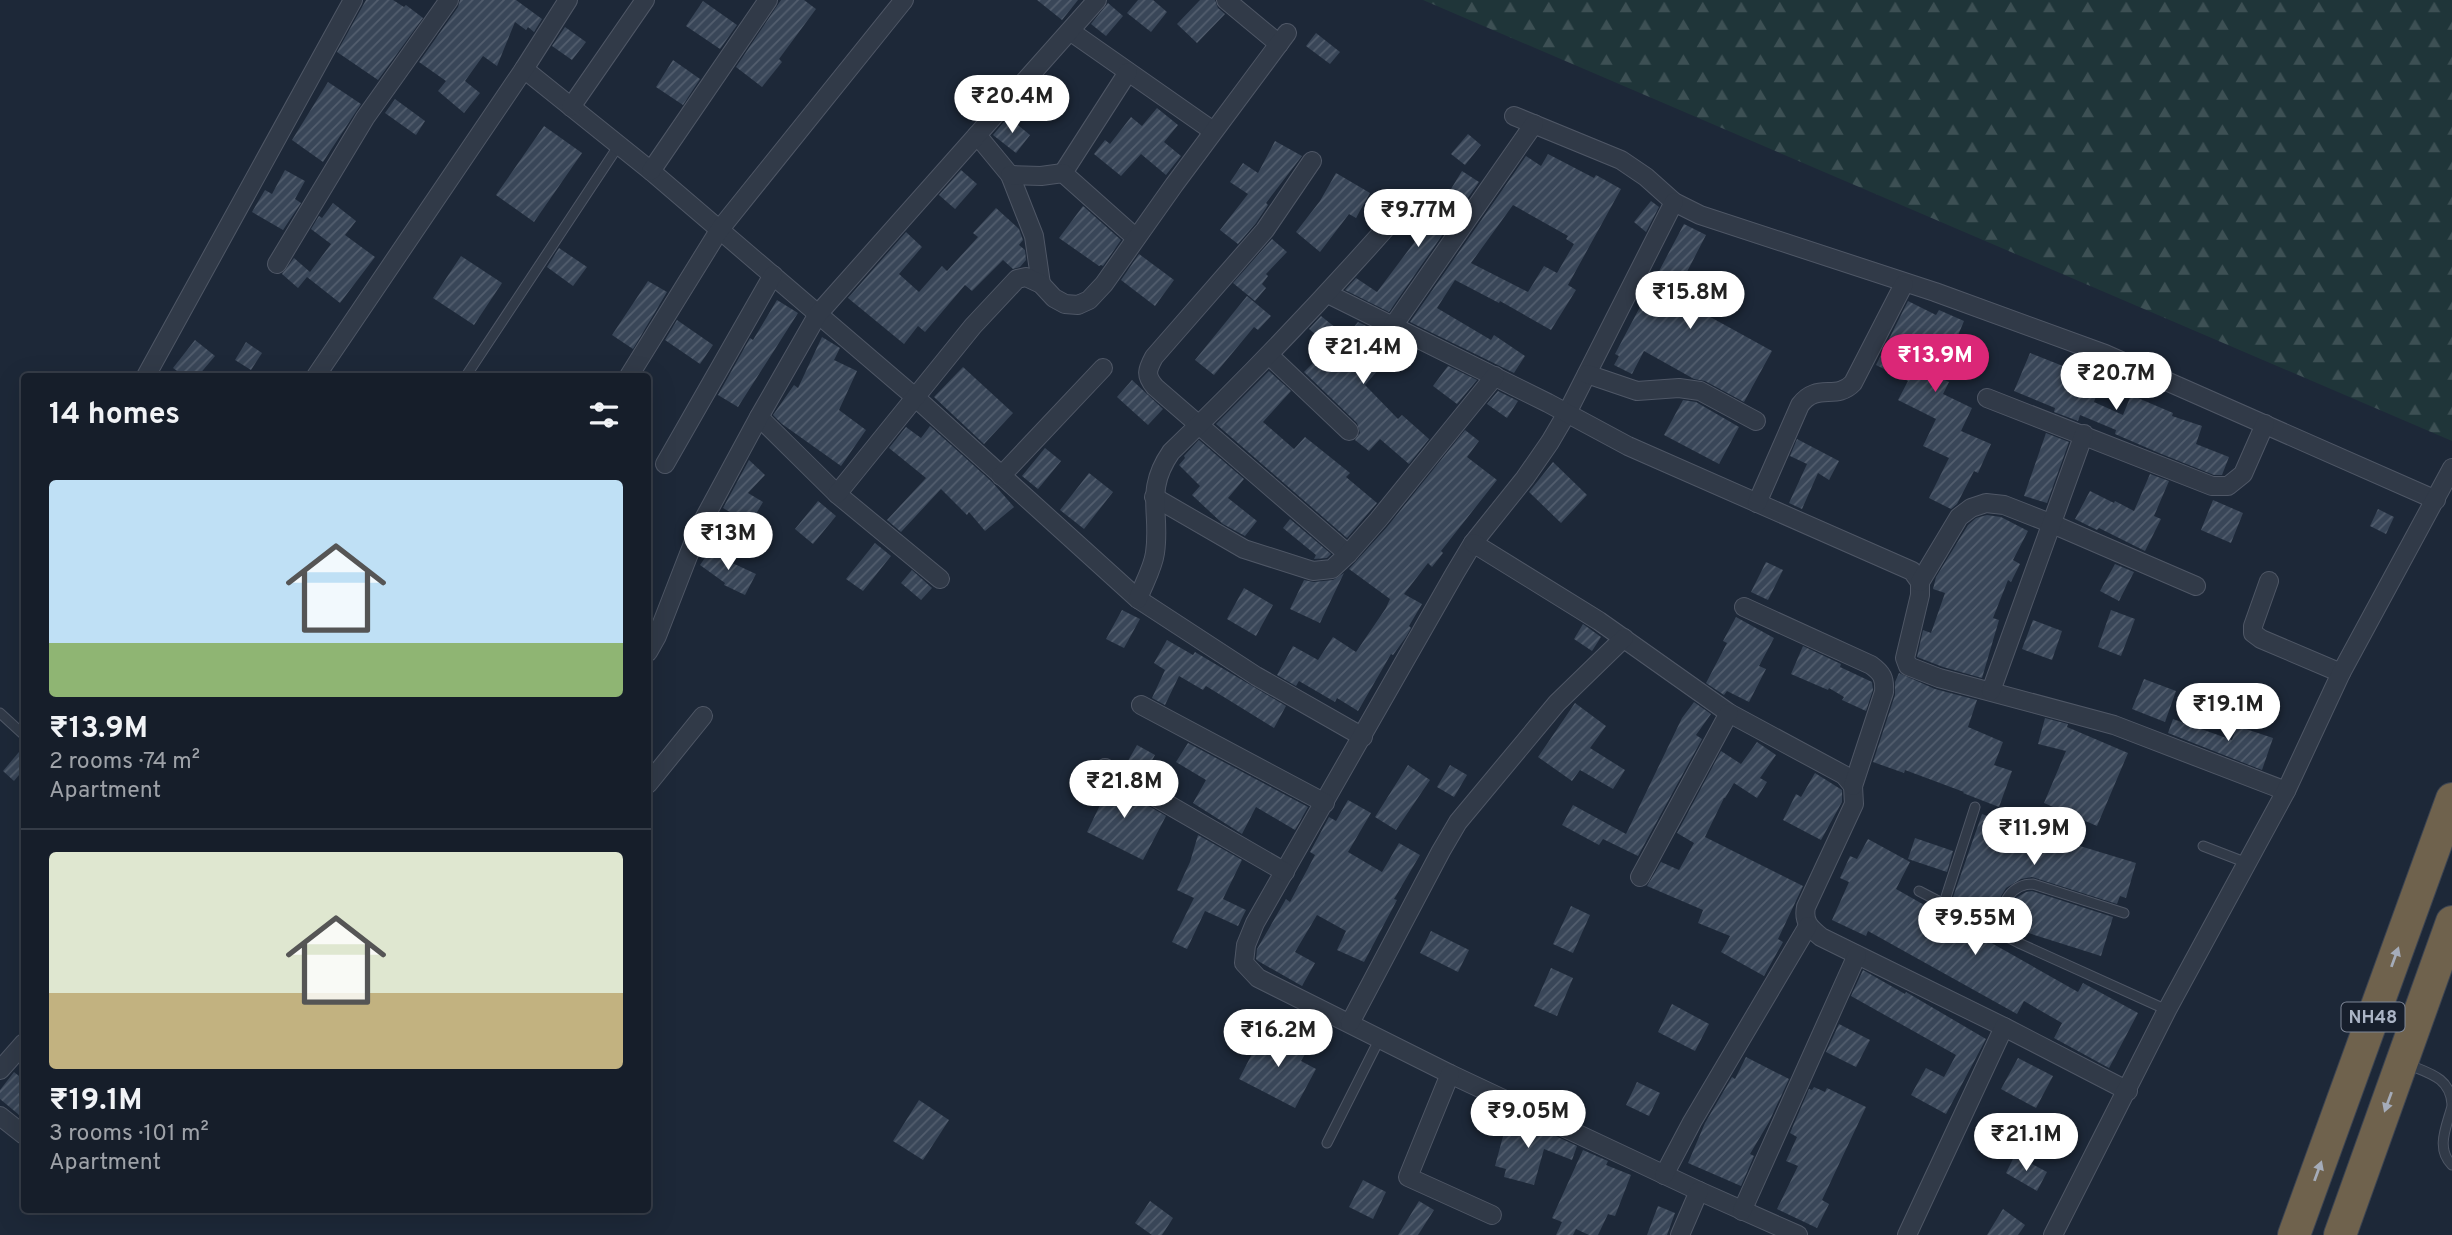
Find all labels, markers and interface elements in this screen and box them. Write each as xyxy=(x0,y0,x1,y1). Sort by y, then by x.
pin: ₹20.4M xyxy=(955,76,1069,135)
text: ₹20.4M xyxy=(970,83,1054,112)
pin: ₹9.77M xyxy=(1361,190,1475,249)
text: ₹9.77M xyxy=(1380,197,1456,226)
pin: ₹15.8M xyxy=(1633,272,1747,331)
text: ₹15.8M xyxy=(1652,279,1728,308)
pin: ₹21.4M xyxy=(1306,326,1420,386)
text: ₹21.4M xyxy=(1324,334,1402,363)
pin: ₹13.9M xyxy=(1878,334,1992,394)
text: ₹13.9M xyxy=(1897,342,1973,371)
pin: ₹20.7M xyxy=(2059,352,2173,412)
text: ₹20.7M xyxy=(2077,360,2155,389)
icon: filters xyxy=(585,396,623,434)
text: 14 homes xyxy=(49,397,180,434)
pin: ₹13M xyxy=(687,512,769,572)
text: ₹13M xyxy=(700,520,756,549)
icon: home xyxy=(273,525,399,651)
pin: ₹19.1M xyxy=(2171,684,2285,743)
text: ₹19.1M xyxy=(2192,691,2264,720)
text: ₹13.9M xyxy=(49,711,148,748)
text: 2 rooms · 74 m² xyxy=(49,748,200,777)
pin: ₹21.8M xyxy=(1067,760,1181,820)
text: ₹21.8M xyxy=(1085,768,1163,797)
text: Apartment xyxy=(49,777,161,806)
pin: ₹11.9M xyxy=(1977,808,2091,867)
text: ₹11.9M xyxy=(1998,815,2070,844)
icon: home xyxy=(273,897,399,1023)
pin: ₹9.55M xyxy=(1918,898,2032,957)
text: ₹9.55M xyxy=(1934,905,2016,934)
one-way arrow xyxy=(2390,946,2401,967)
road number: NH48 xyxy=(2342,1002,2404,1032)
pin: ₹16.2M xyxy=(1221,1010,1335,1069)
text: ₹16.2M xyxy=(1240,1017,1316,1046)
text: ₹19.1M xyxy=(49,1083,143,1120)
pin: ₹9.05M xyxy=(1471,1090,1585,1150)
one-way arrow xyxy=(2382,1091,2393,1112)
text: ₹9.05M xyxy=(1487,1098,1569,1127)
pin: ₹21.1M xyxy=(1969,1114,2083,1173)
text: 3 rooms · 101 m² xyxy=(49,1120,209,1149)
text: ₹21.1M xyxy=(1990,1121,2062,1150)
text: Apartment xyxy=(49,1149,161,1178)
one-way arrow xyxy=(2312,1160,2323,1181)

